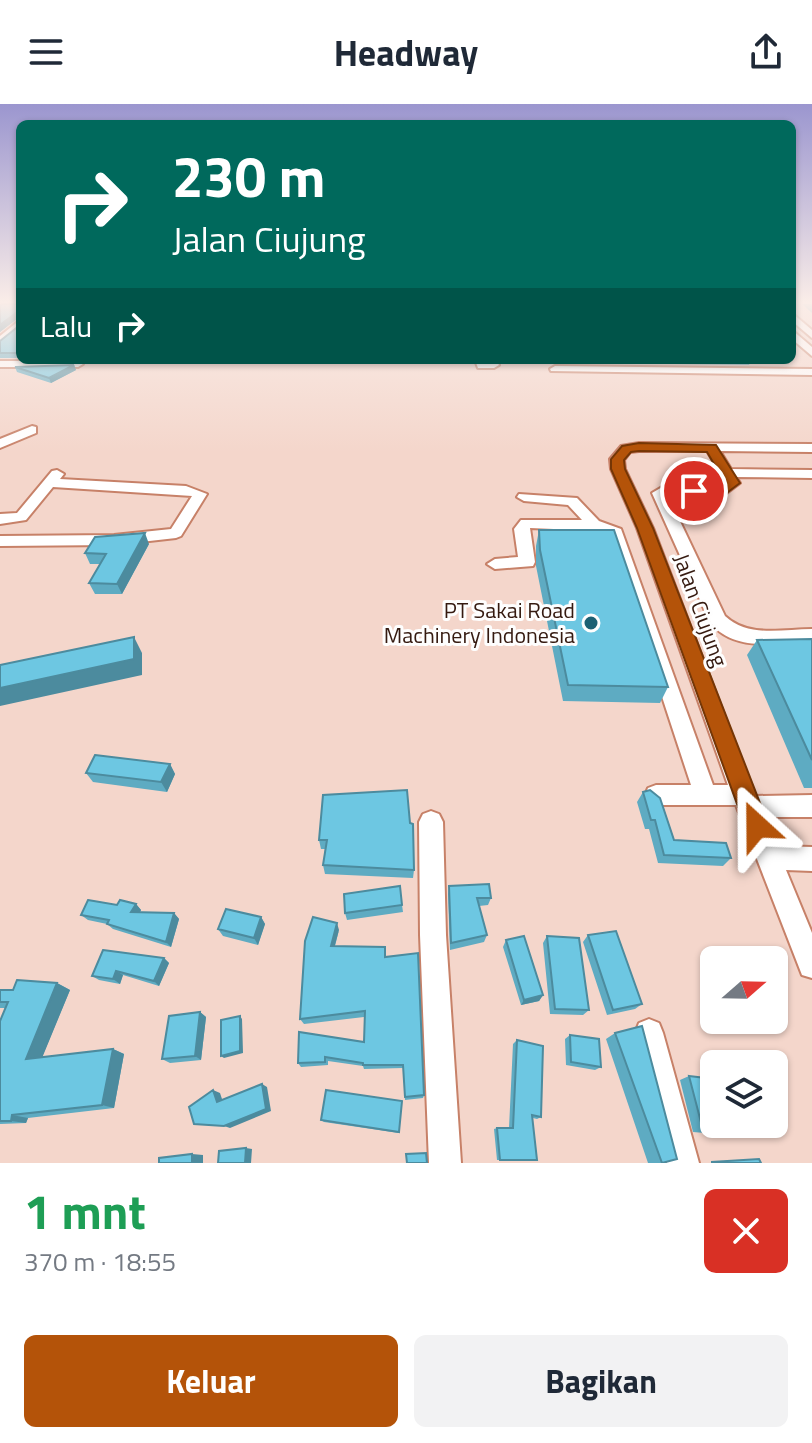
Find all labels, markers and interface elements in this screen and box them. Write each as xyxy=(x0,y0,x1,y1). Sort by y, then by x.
text: Headway xyxy=(334,25,478,80)
icon: menu xyxy=(24,30,68,74)
icon: share xyxy=(744,30,788,74)
text: 230 m xyxy=(172,134,325,219)
icon: right xyxy=(40,152,144,256)
text: Jalan Ciujung xyxy=(172,211,365,266)
text: Lalu xyxy=(40,303,92,349)
icon: right xyxy=(108,304,152,348)
pin xyxy=(660,457,728,525)
icon: arrive xyxy=(672,469,716,513)
street label: Jalan Ciujung xyxy=(665,549,737,671)
place label: PT Sakai Road Machinery Indonesia xyxy=(384,593,575,652)
marker: PT Sakai Road Machinery Indonesia xyxy=(582,614,600,632)
position arrow xyxy=(715,784,799,868)
north arrow xyxy=(700,946,788,1034)
map controls xyxy=(700,946,788,1138)
button: layers xyxy=(700,1050,788,1138)
text: 1 mnt xyxy=(24,1175,146,1248)
button: close xyxy=(704,1189,788,1273)
text: 370 m · 18:55 xyxy=(24,1242,176,1281)
button: Keluar xyxy=(24,1335,398,1427)
button: Bagikan xyxy=(414,1335,788,1427)

